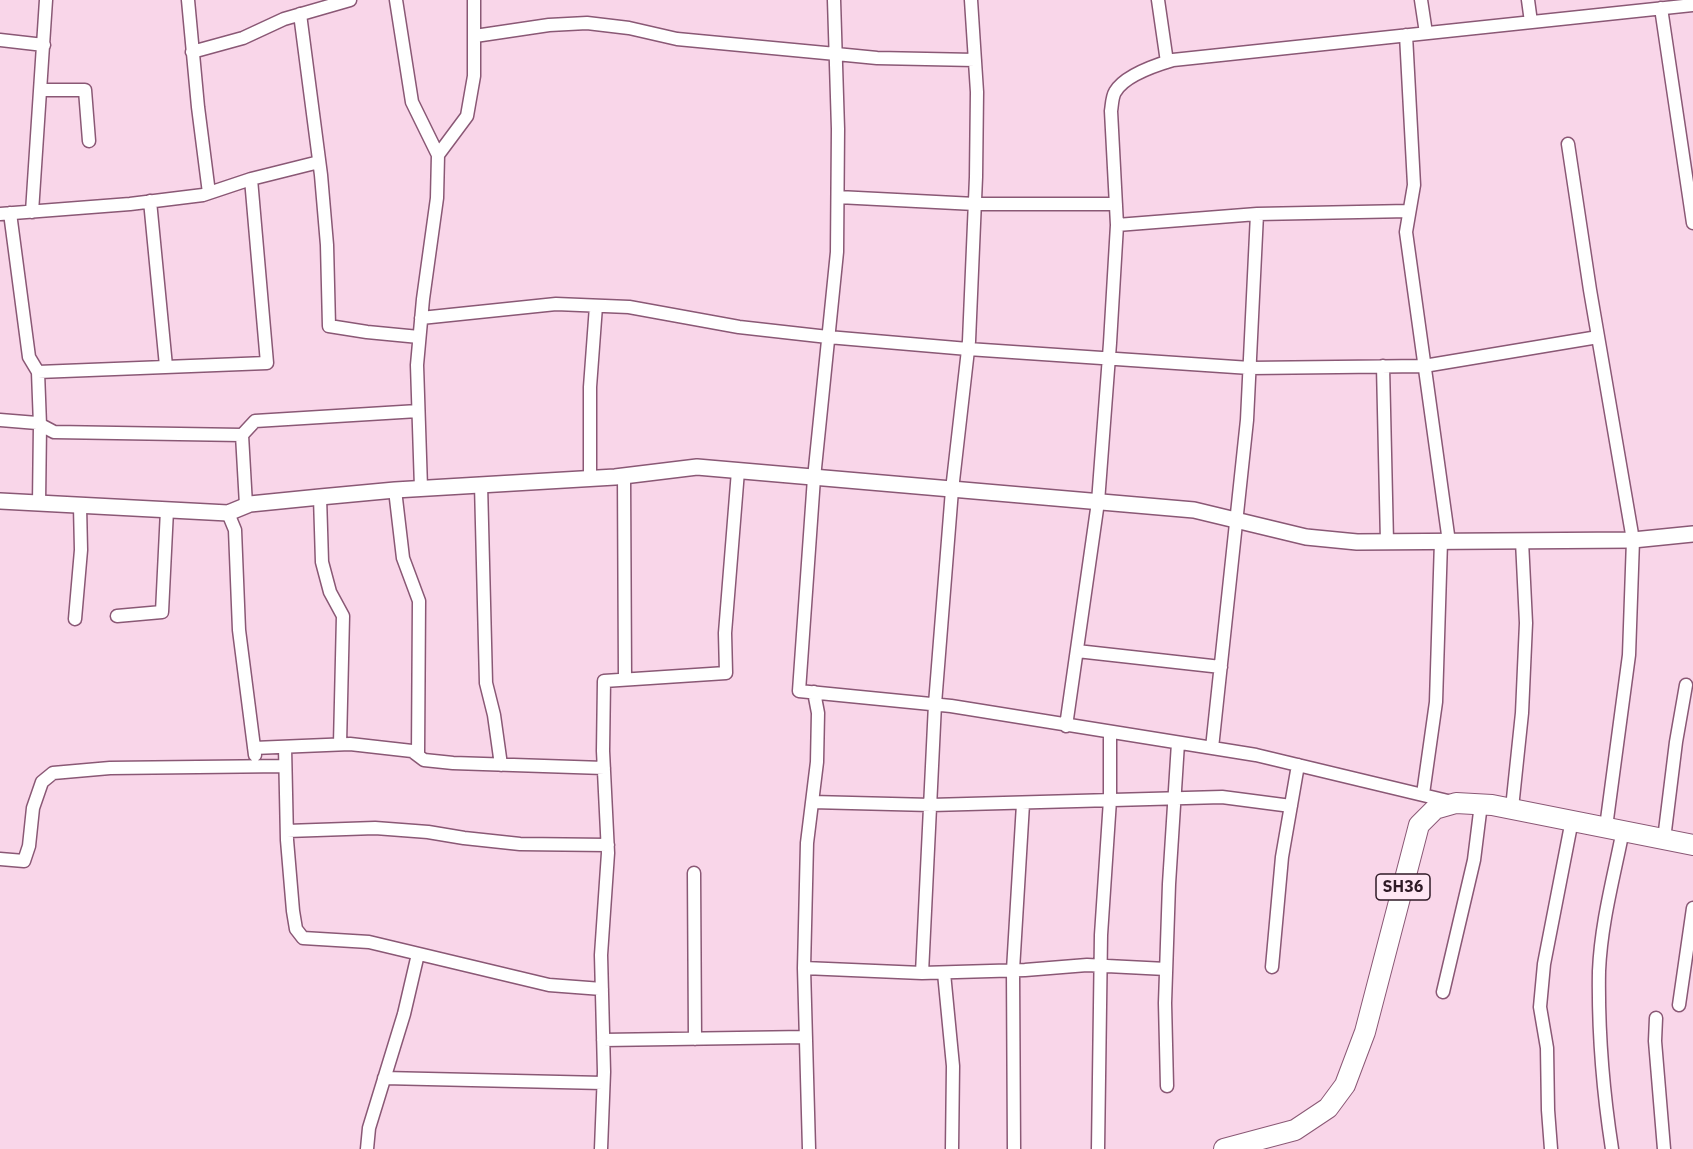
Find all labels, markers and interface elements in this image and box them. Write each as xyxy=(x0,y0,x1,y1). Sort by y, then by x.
road number: SH36 xyxy=(1376,874,1430,900)

